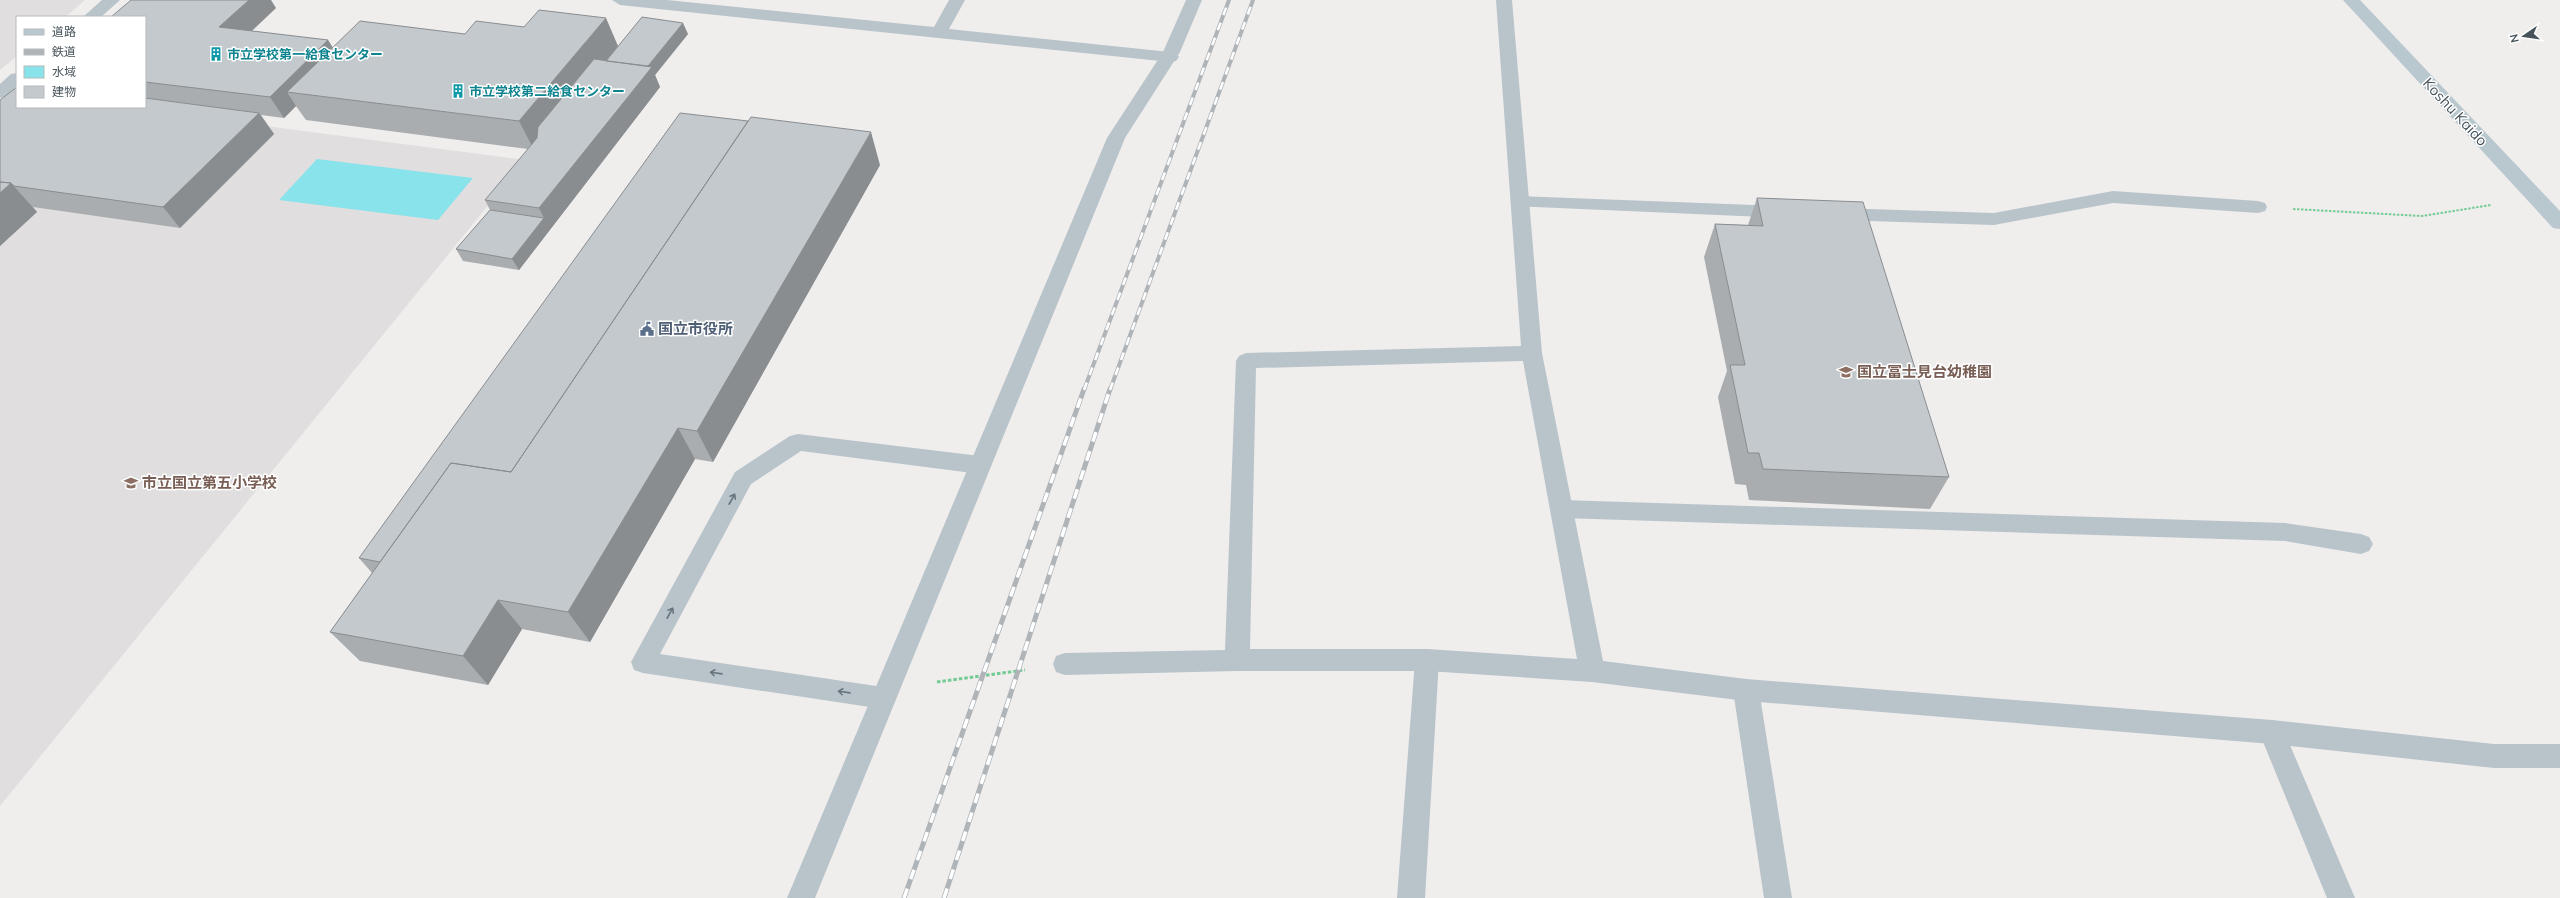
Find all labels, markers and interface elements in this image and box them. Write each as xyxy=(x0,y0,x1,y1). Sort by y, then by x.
legend xyxy=(16,16,146,108)
north arrow xyxy=(2504,16,2544,56)
text: 道路 xyxy=(52,24,76,39)
text: N xyxy=(2507,33,2522,44)
text: 鉄道 xyxy=(52,44,76,59)
building icon: 市立学校第一給食センター xyxy=(208,46,224,62)
place label: 市立学校第一給食センター xyxy=(227,46,383,62)
text: 水域 xyxy=(52,64,76,79)
street label: Koshu Kaido xyxy=(2419,74,2492,150)
building icon: 市立学校第二給食センター xyxy=(450,83,466,99)
place label: 市立学校第二給食センター xyxy=(469,83,625,99)
text: 建物 xyxy=(52,84,76,99)
place label: 国立市役所 xyxy=(658,319,733,338)
public building icon: 国立市役所 xyxy=(639,321,655,337)
place label: 国立冨士見台幼稚園 xyxy=(1857,362,1992,381)
school or university icon: 国立冨士見台幼稚園 xyxy=(1838,364,1854,380)
place label: 市立国立第五小学校 xyxy=(142,473,277,492)
school or university icon: 市立国立第五小学校 xyxy=(123,475,139,491)
one-way arrow xyxy=(729,493,736,505)
one-way arrow xyxy=(667,607,674,619)
one-way arrow xyxy=(710,669,723,677)
one-way arrow xyxy=(838,688,851,696)

